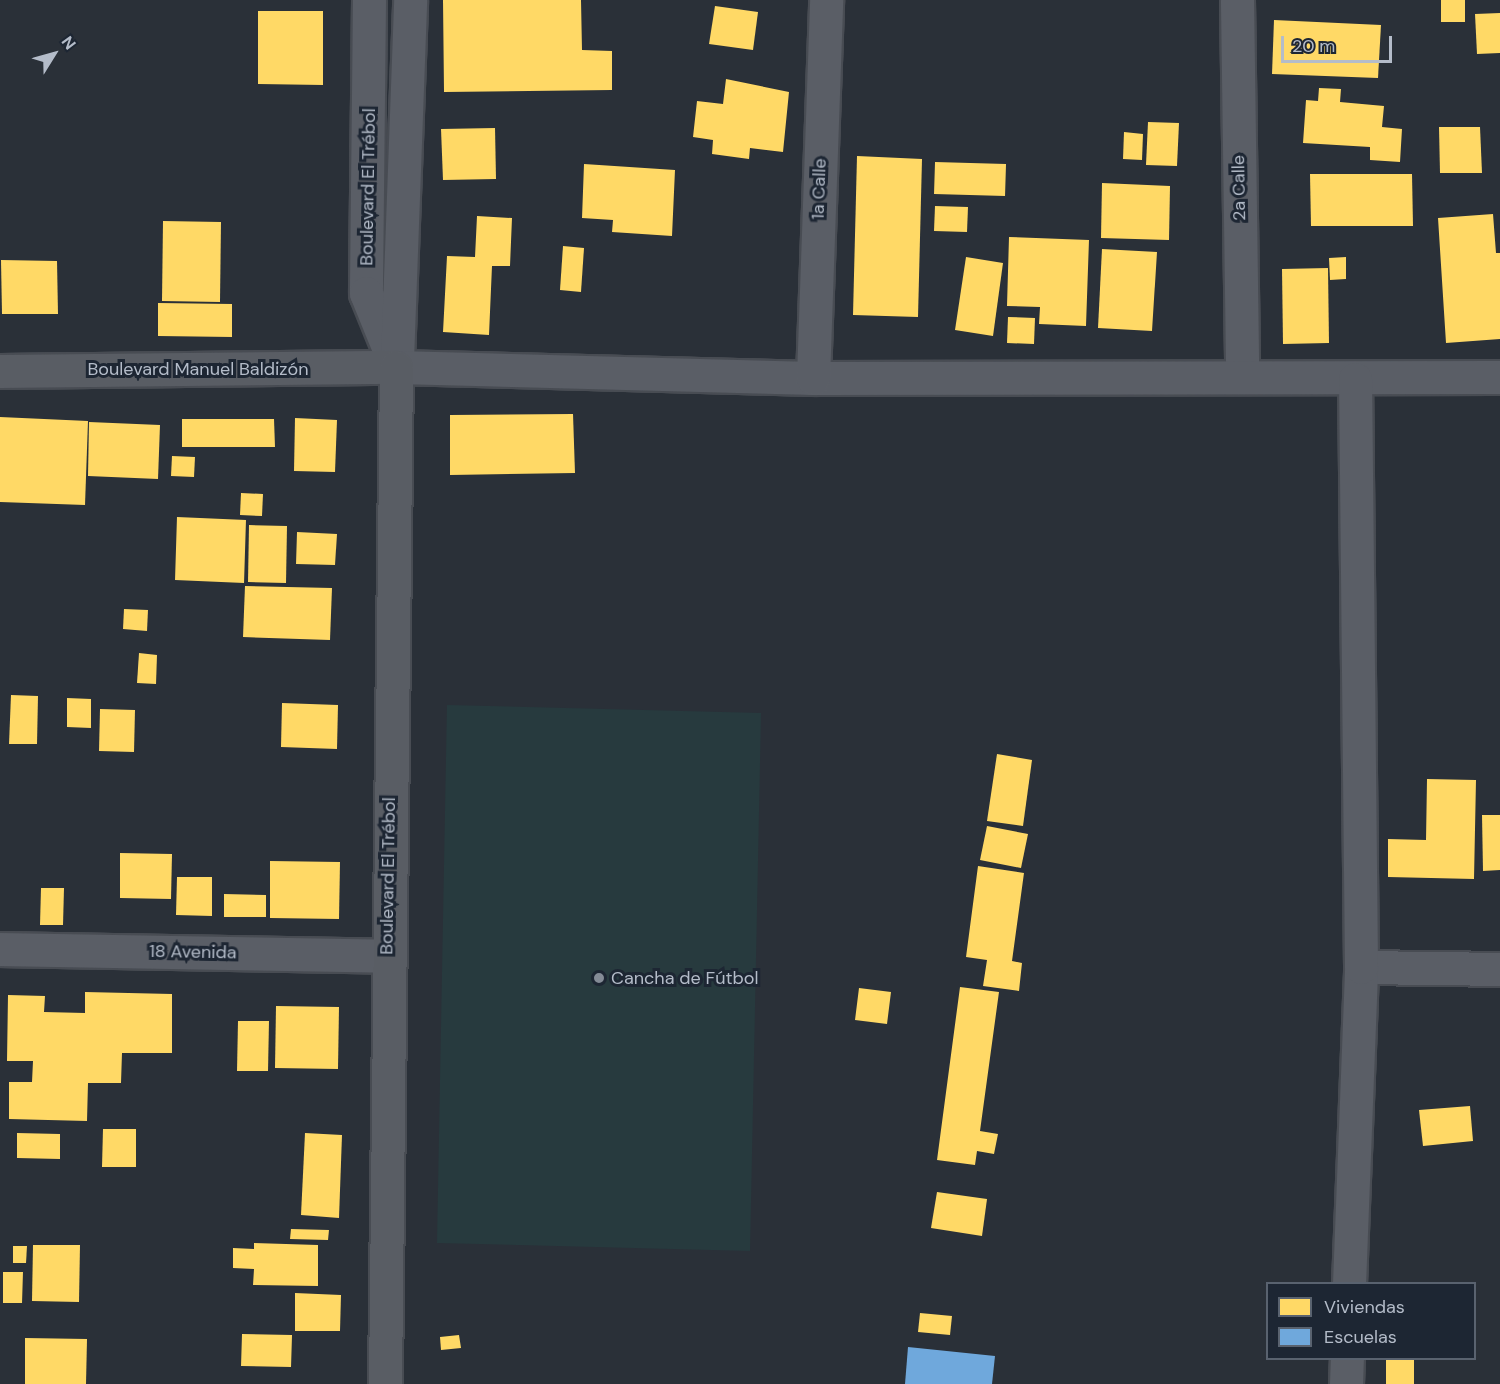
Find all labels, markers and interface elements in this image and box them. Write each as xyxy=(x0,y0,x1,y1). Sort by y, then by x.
north arrow xyxy=(24,24,84,84)
scale bar xyxy=(1284,24,1395,62)
text: N xyxy=(57,32,81,54)
text: 20 m xyxy=(1292,34,1335,58)
street label: Boulevard El Trébol xyxy=(356,108,380,266)
street label: 2a Calle xyxy=(1228,155,1250,221)
street label: 1a Calle xyxy=(807,158,831,220)
street label: Boulevard Manuel Baldizón xyxy=(87,358,309,380)
street label: Boulevard El Trébol xyxy=(376,797,400,955)
street label: 18 Avenida xyxy=(149,940,237,964)
place label: Cancha de Fútbol xyxy=(611,967,759,989)
marker: Cancha de Fútbol xyxy=(592,971,606,985)
legend xyxy=(1266,1282,1476,1360)
text: Viviendas xyxy=(1324,1295,1405,1319)
text: Escuelas xyxy=(1324,1325,1397,1349)

